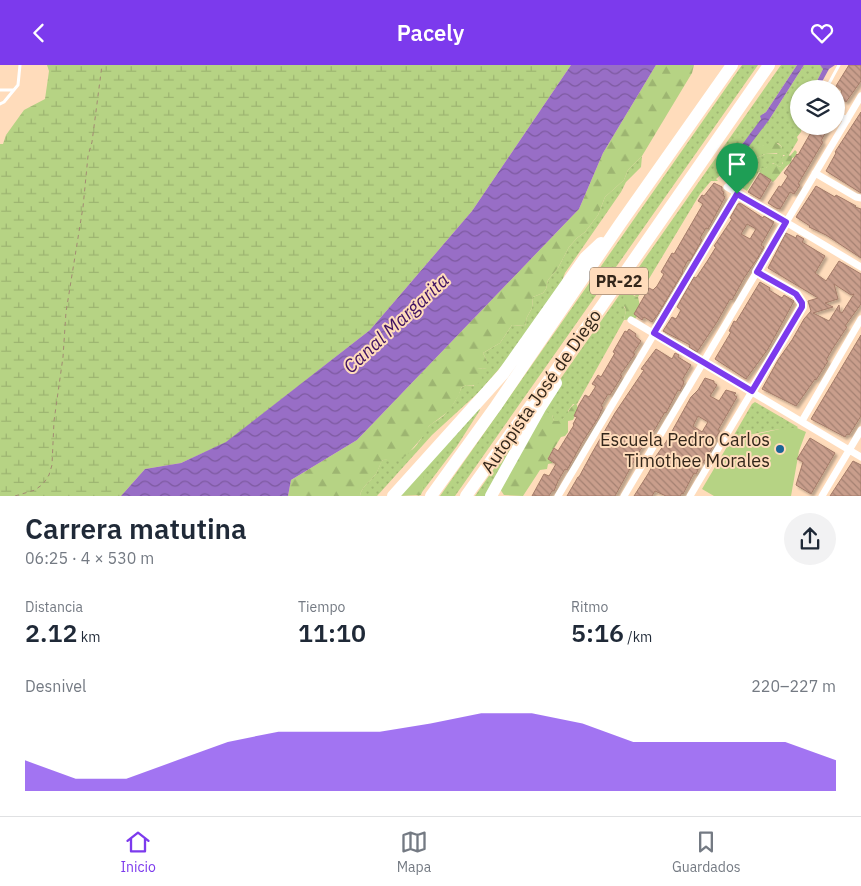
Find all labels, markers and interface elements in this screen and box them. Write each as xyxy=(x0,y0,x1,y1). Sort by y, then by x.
text: Pacely xyxy=(397,18,464,47)
icon: back xyxy=(25,19,53,47)
icon: heart xyxy=(808,19,836,47)
map controls xyxy=(790,80,845,135)
button: layers xyxy=(790,80,845,135)
pin xyxy=(716,143,758,194)
icon: arrive xyxy=(723,150,751,178)
road number: PR-22 xyxy=(590,267,648,295)
water label: Canal Margarita xyxy=(338,268,454,378)
street label: Autopista José de Diego xyxy=(476,305,606,477)
place label: Escuela Pedro Carlos Timothee Morales xyxy=(600,428,770,472)
marker: Escuela Pedro Carlos Timothee Morales xyxy=(774,443,786,455)
text: Carrera matutina xyxy=(25,510,247,547)
button: share xyxy=(784,513,836,565)
text: 06:25 · 4 × 530 m xyxy=(25,548,154,568)
text: Distancia xyxy=(25,598,83,616)
text: Tiempo xyxy=(298,598,345,616)
text: Ritmo xyxy=(571,598,608,616)
text: 2.12 xyxy=(25,616,77,649)
text: 11:10 xyxy=(298,616,366,649)
text: 5:16 xyxy=(571,616,624,649)
text: km xyxy=(77,628,100,646)
text: /km xyxy=(624,628,652,646)
text: Desnivel xyxy=(25,676,86,696)
text: 220–227 m xyxy=(751,676,836,696)
tab: Inicio xyxy=(120,828,156,876)
tab: Mapa xyxy=(397,828,431,876)
tab: Guardados xyxy=(672,828,741,876)

